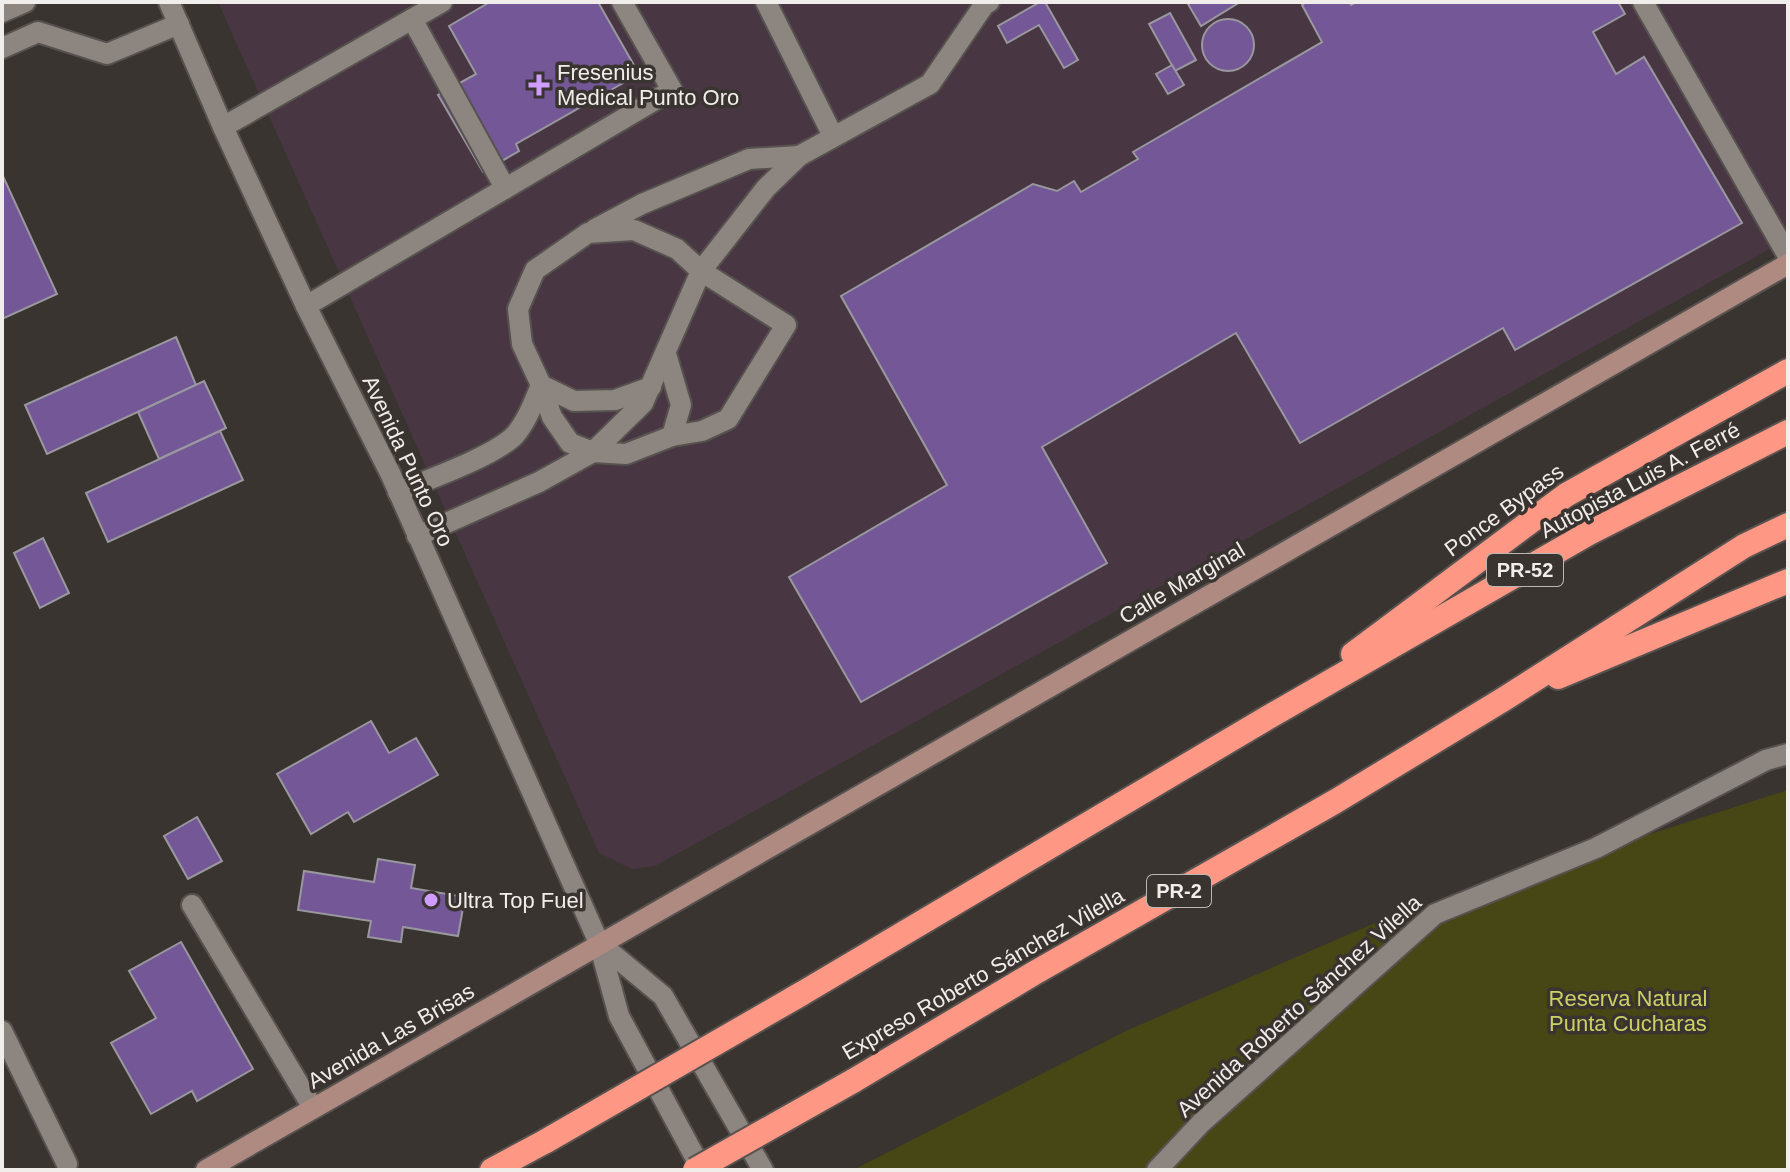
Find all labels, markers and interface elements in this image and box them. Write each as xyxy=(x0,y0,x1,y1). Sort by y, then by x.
place label: Fresenius Medical Punto Oro xyxy=(557,60,739,110)
marker: Fresenius Medical Punto Oro xyxy=(528,74,550,96)
street label: Avenida Punto Oro xyxy=(357,372,459,550)
street label: Autopista Luis A. Ferré xyxy=(1536,417,1744,543)
street label: Ponce Bypass xyxy=(1440,459,1568,561)
street label: Calle Marginal xyxy=(1115,537,1249,629)
road number: PR-52 xyxy=(1487,554,1563,586)
road number: PR-2 xyxy=(1147,875,1211,907)
street label: Expreso Roberto Sánchez Vilella xyxy=(838,882,1129,1065)
place label: Ultra Top Fuel xyxy=(447,888,584,913)
street label: Avenida Roberto Sánchez Vilella xyxy=(1172,889,1427,1122)
marker: Ultra Top Fuel xyxy=(422,891,440,909)
street label: Avenida Las Brisas xyxy=(303,978,479,1094)
park label: Reserva Natural Punta Cucharas xyxy=(1549,986,1707,1036)

